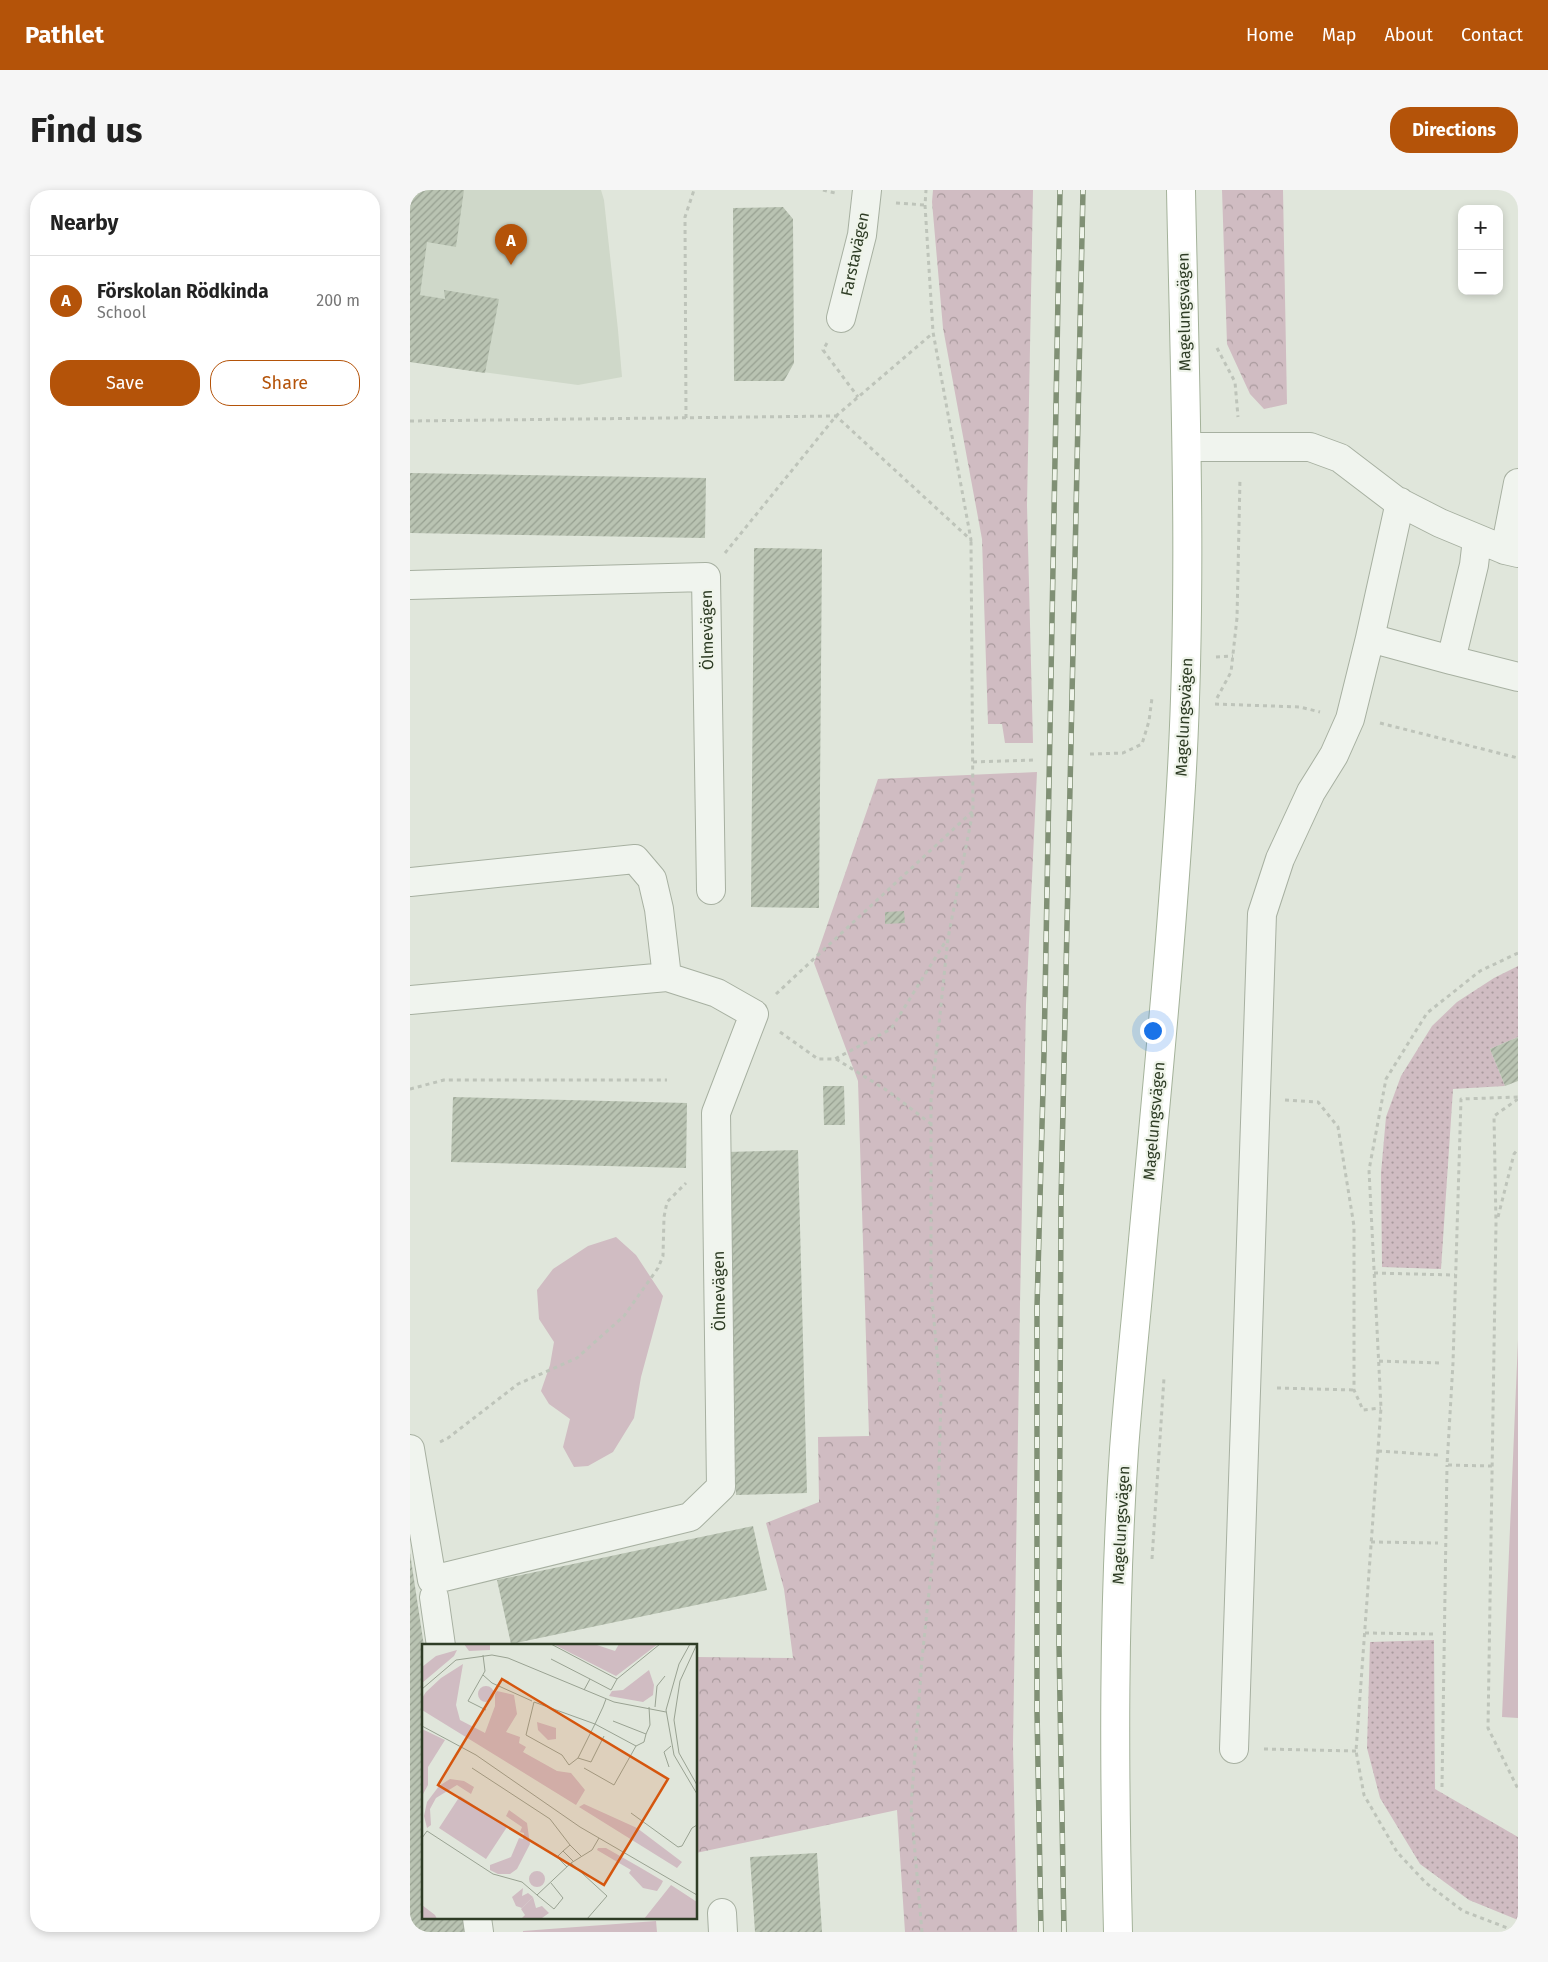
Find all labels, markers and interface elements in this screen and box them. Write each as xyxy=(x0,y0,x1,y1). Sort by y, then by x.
text: Pathlet xyxy=(25,21,104,49)
text: Home xyxy=(1246,24,1294,46)
text: Map xyxy=(1322,24,1356,46)
text: About xyxy=(1384,24,1433,46)
text: Contact xyxy=(1461,24,1523,46)
button: Directions xyxy=(1390,107,1518,153)
text: Find us xyxy=(30,109,142,151)
map controls xyxy=(1458,205,1503,295)
button: + xyxy=(1458,205,1503,250)
text: Nearby xyxy=(50,210,118,236)
street label: Farstavägen xyxy=(837,210,873,298)
pin: A xyxy=(495,224,527,265)
button: − xyxy=(1458,250,1503,295)
street label: Magelungsvägen xyxy=(1173,252,1195,372)
text: Förskolan Rödkinda xyxy=(97,280,269,303)
text: A xyxy=(61,291,71,310)
text: 200 m xyxy=(316,291,360,310)
text: School xyxy=(97,303,146,322)
button: Save xyxy=(50,360,200,406)
button: Share xyxy=(210,360,360,406)
street label: Ölmevägen xyxy=(697,590,717,670)
street label: Magelungsvägen xyxy=(1171,657,1197,777)
your location xyxy=(1140,1018,1166,1044)
street label: Magelungsvägen xyxy=(1139,1061,1169,1181)
street label: Ölmevägen xyxy=(709,1251,729,1331)
street label: Magelungsvägen xyxy=(1108,1465,1134,1585)
inset map xyxy=(422,1644,698,1920)

